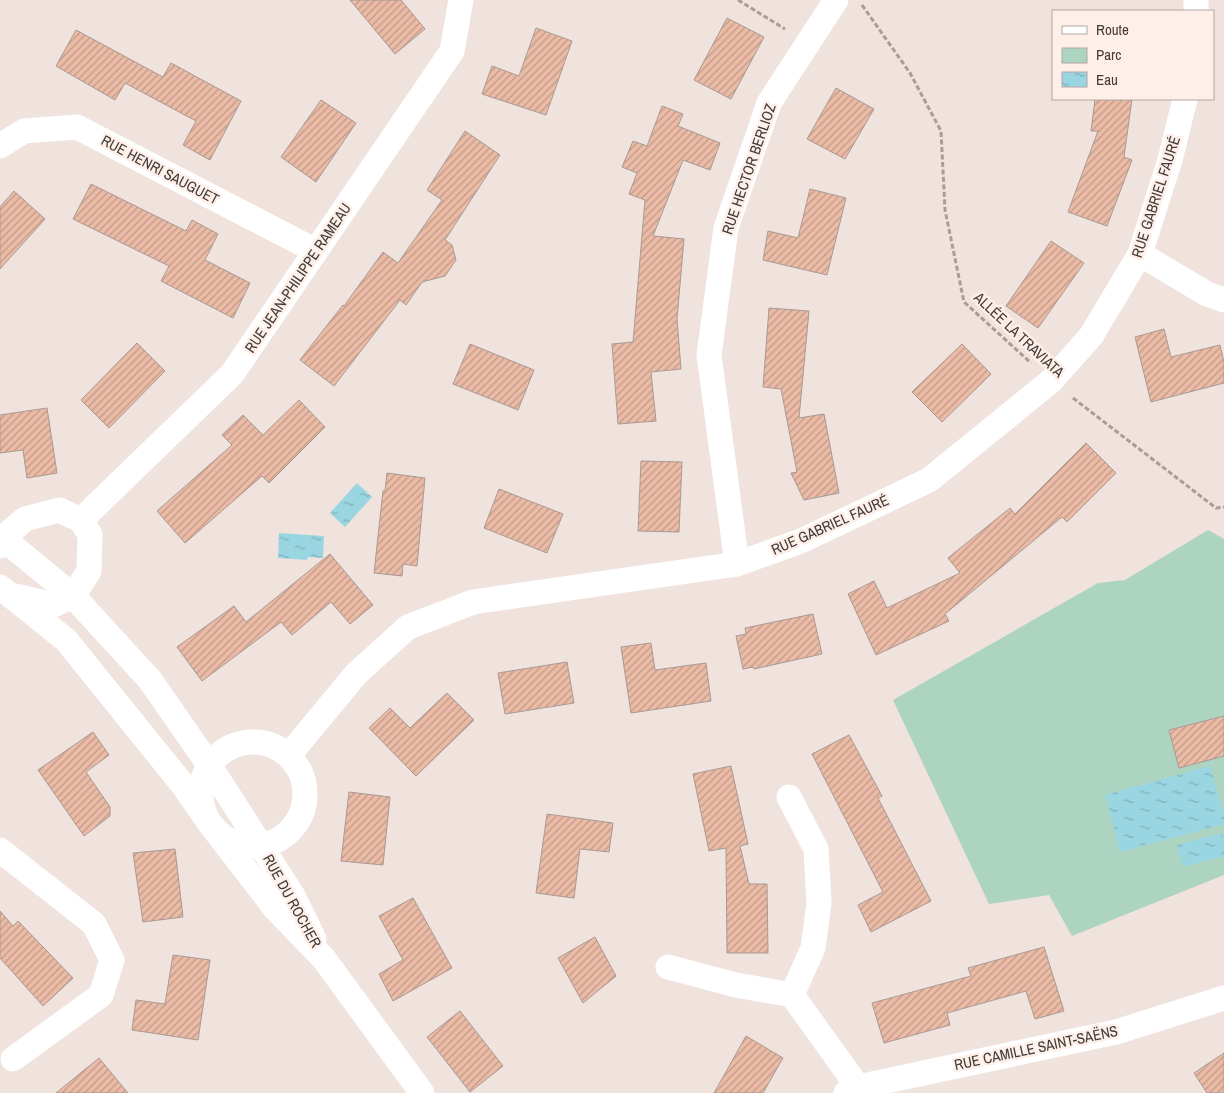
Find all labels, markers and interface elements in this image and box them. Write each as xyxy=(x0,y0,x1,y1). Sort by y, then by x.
legend xyxy=(1052,10,1214,100)
text: Route xyxy=(1096,19,1129,40)
text: Parc xyxy=(1096,44,1121,65)
text: Eau xyxy=(1096,69,1118,90)
street label: RUE HECTOR BERLIOZ xyxy=(716,100,781,237)
street label: RUE HENRI SAUGUET xyxy=(98,130,223,210)
street label: RUE GABRIEL FAURÉ xyxy=(1126,133,1185,260)
street label: RUE JEAN-PHILIPPE RAMEAU xyxy=(240,199,356,357)
street label: ALLÉE LA TRAVIATA xyxy=(969,286,1070,383)
street label: RUE GABRIEL FAURÉ xyxy=(768,489,892,560)
street label: RUE DU ROCHER xyxy=(258,850,327,951)
street label: RUE CAMILLE SAINT-SAËNS xyxy=(952,1020,1120,1075)

